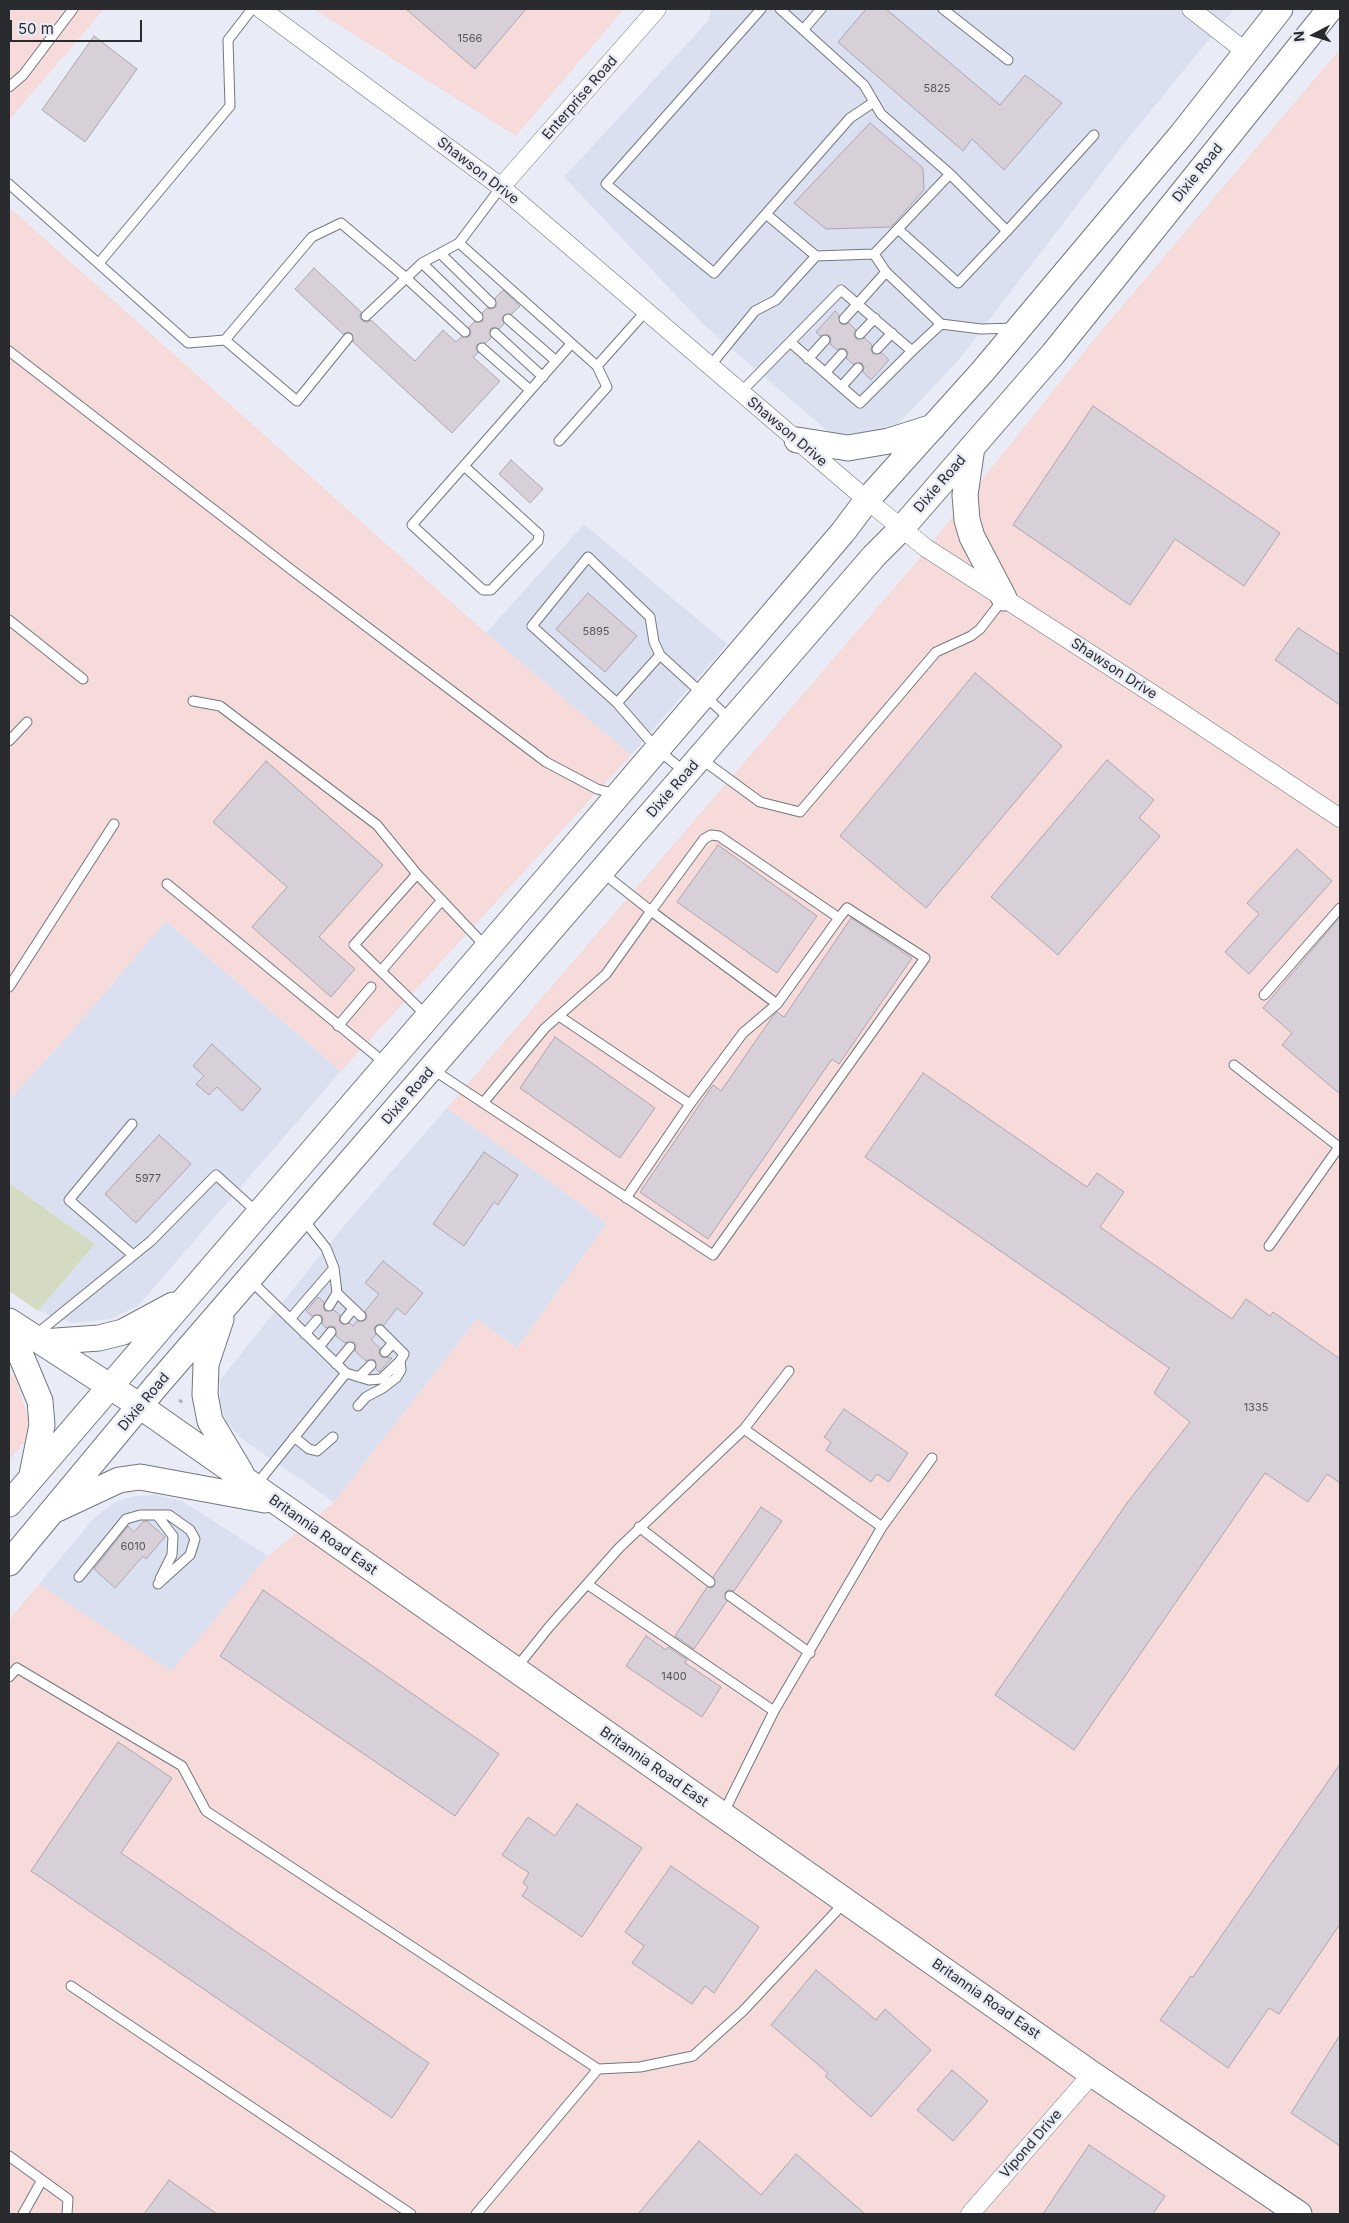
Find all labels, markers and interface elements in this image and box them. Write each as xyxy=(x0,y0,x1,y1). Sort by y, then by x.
scale bar xyxy=(12,10,145,42)
north arrow xyxy=(1289,10,1339,60)
text: 50 m xyxy=(18,19,54,38)
text: N xyxy=(1290,30,1307,42)
house number: 1566 xyxy=(458,32,482,46)
street label: Enterprise Road xyxy=(539,53,621,143)
house number: 5825 xyxy=(924,82,950,96)
street label: Shawson Drive xyxy=(434,134,522,208)
street label: Dixie Road xyxy=(1169,140,1227,206)
street label: Shawson Drive xyxy=(744,394,830,470)
street label: Dixie Road xyxy=(911,452,969,516)
house number: 5895 xyxy=(582,625,610,639)
street label: Shawson Drive xyxy=(1068,635,1160,703)
street label: Dixie Road xyxy=(644,757,702,821)
street label: Dixie Road xyxy=(379,1064,437,1128)
house number: 5977 xyxy=(135,1172,161,1186)
street label: Dixie Road xyxy=(115,1370,173,1434)
house number: 1335 xyxy=(1244,1401,1268,1415)
street label: Britannia Road East xyxy=(266,1491,380,1579)
house number: 6010 xyxy=(120,1540,146,1554)
house number: 1400 xyxy=(661,1670,687,1684)
street label: Britannia Road East xyxy=(597,1723,711,1811)
street label: Britannia Road East xyxy=(929,1955,1043,2043)
street label: Vipond Drive xyxy=(997,2106,1065,2182)

